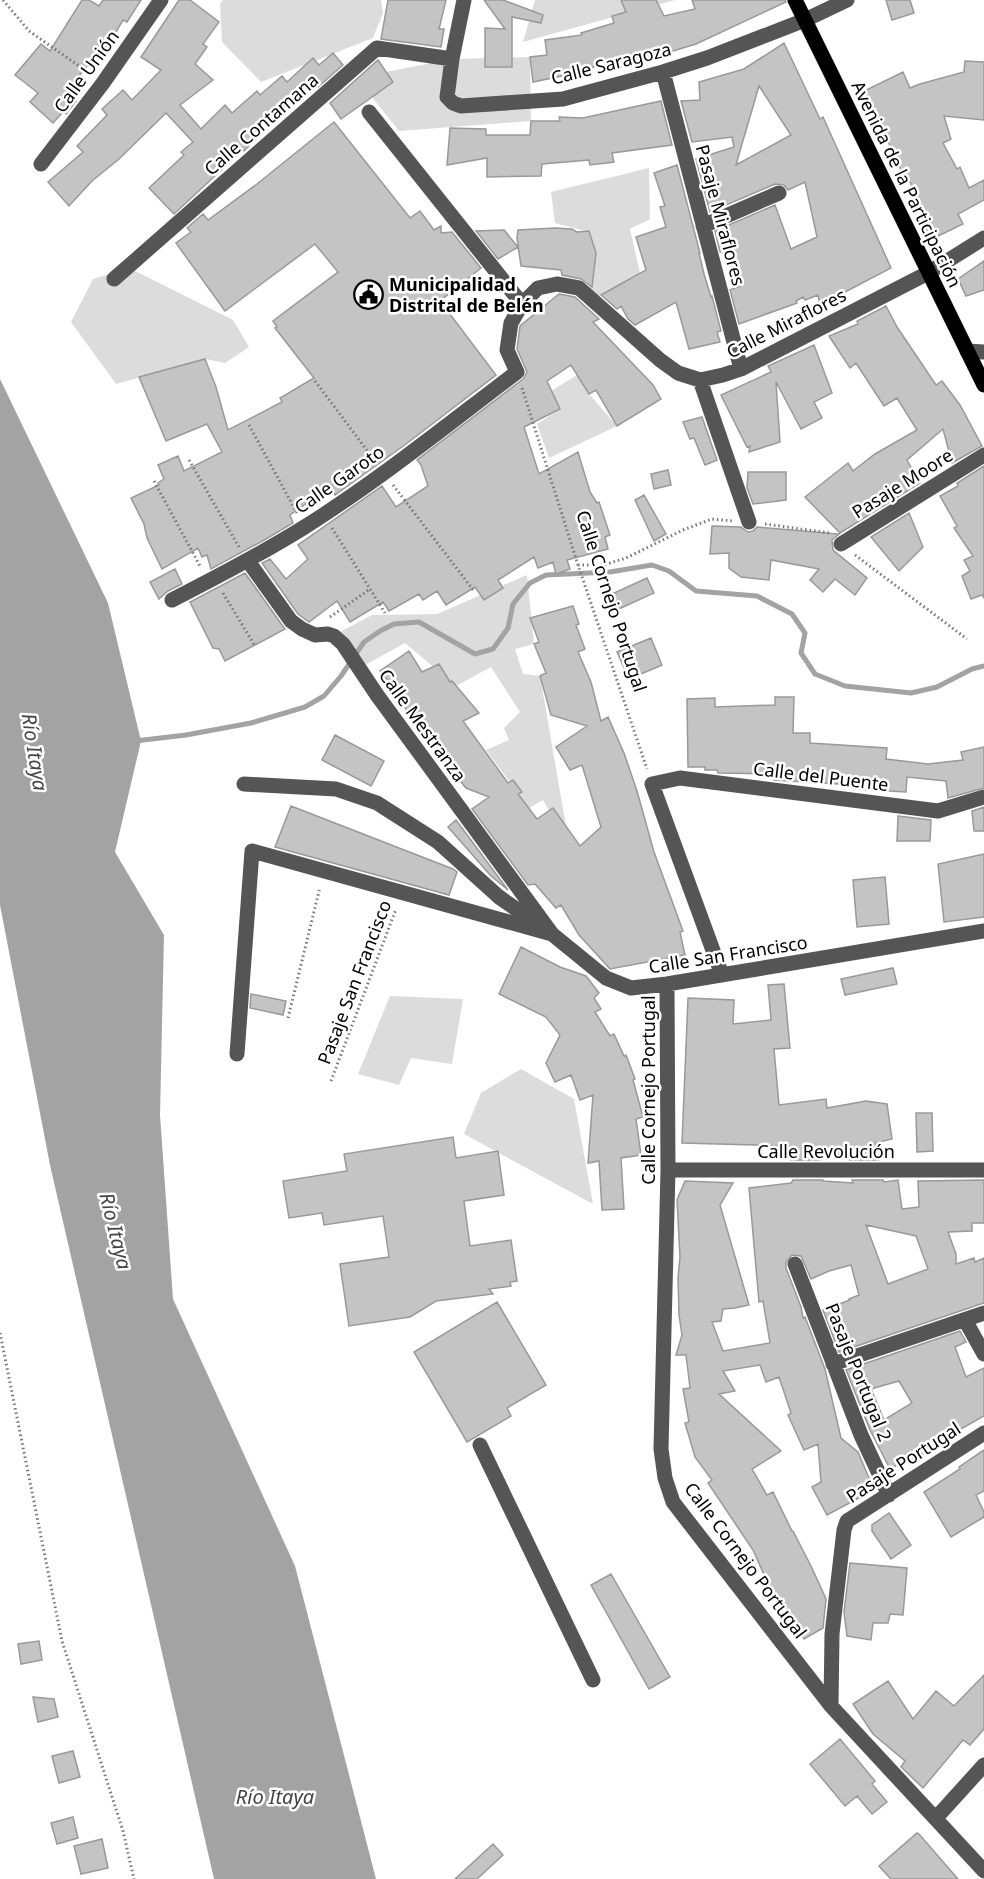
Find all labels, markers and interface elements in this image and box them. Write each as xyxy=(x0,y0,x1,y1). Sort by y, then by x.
street label: Calle Unión xyxy=(48,25,124,117)
street label: Calle Saragoza xyxy=(548,36,674,90)
street label: Calle Contamana xyxy=(199,68,323,180)
street label: Avenida de la Participación xyxy=(846,77,968,291)
street label: Pasaje Miraflores xyxy=(691,142,751,288)
place label: Municipalidad Distrital de Belén xyxy=(389,272,544,317)
public building icon: Municipalidad Distrital de Belén xyxy=(352,278,384,310)
street label: Calle Miraflores xyxy=(722,283,850,363)
street label: Calle Garoto xyxy=(289,439,389,519)
street label: Pasaje Moore xyxy=(847,442,957,524)
street label: Calle Cornejo Portugal xyxy=(571,507,653,695)
street label: Calle Mestranza xyxy=(374,664,472,786)
water label: Río Itaya xyxy=(16,711,54,793)
street label: Calle del Puente xyxy=(752,756,890,796)
street label: Pasaje San Francisco xyxy=(312,896,396,1068)
street label: Calle San Francisco xyxy=(647,930,809,978)
street label: Calle Cornejo Portugal xyxy=(636,995,660,1185)
street label: Calle Revolución xyxy=(757,1139,895,1163)
water label: Río Itaya xyxy=(93,1190,139,1272)
street label: Pasaje Portugal 2 xyxy=(820,1299,898,1445)
street label: Pasaje Portugal xyxy=(841,1416,965,1508)
street label: Calle Cornejo Portugal xyxy=(679,1477,813,1643)
water label: Río Itaya xyxy=(236,1783,314,1810)

